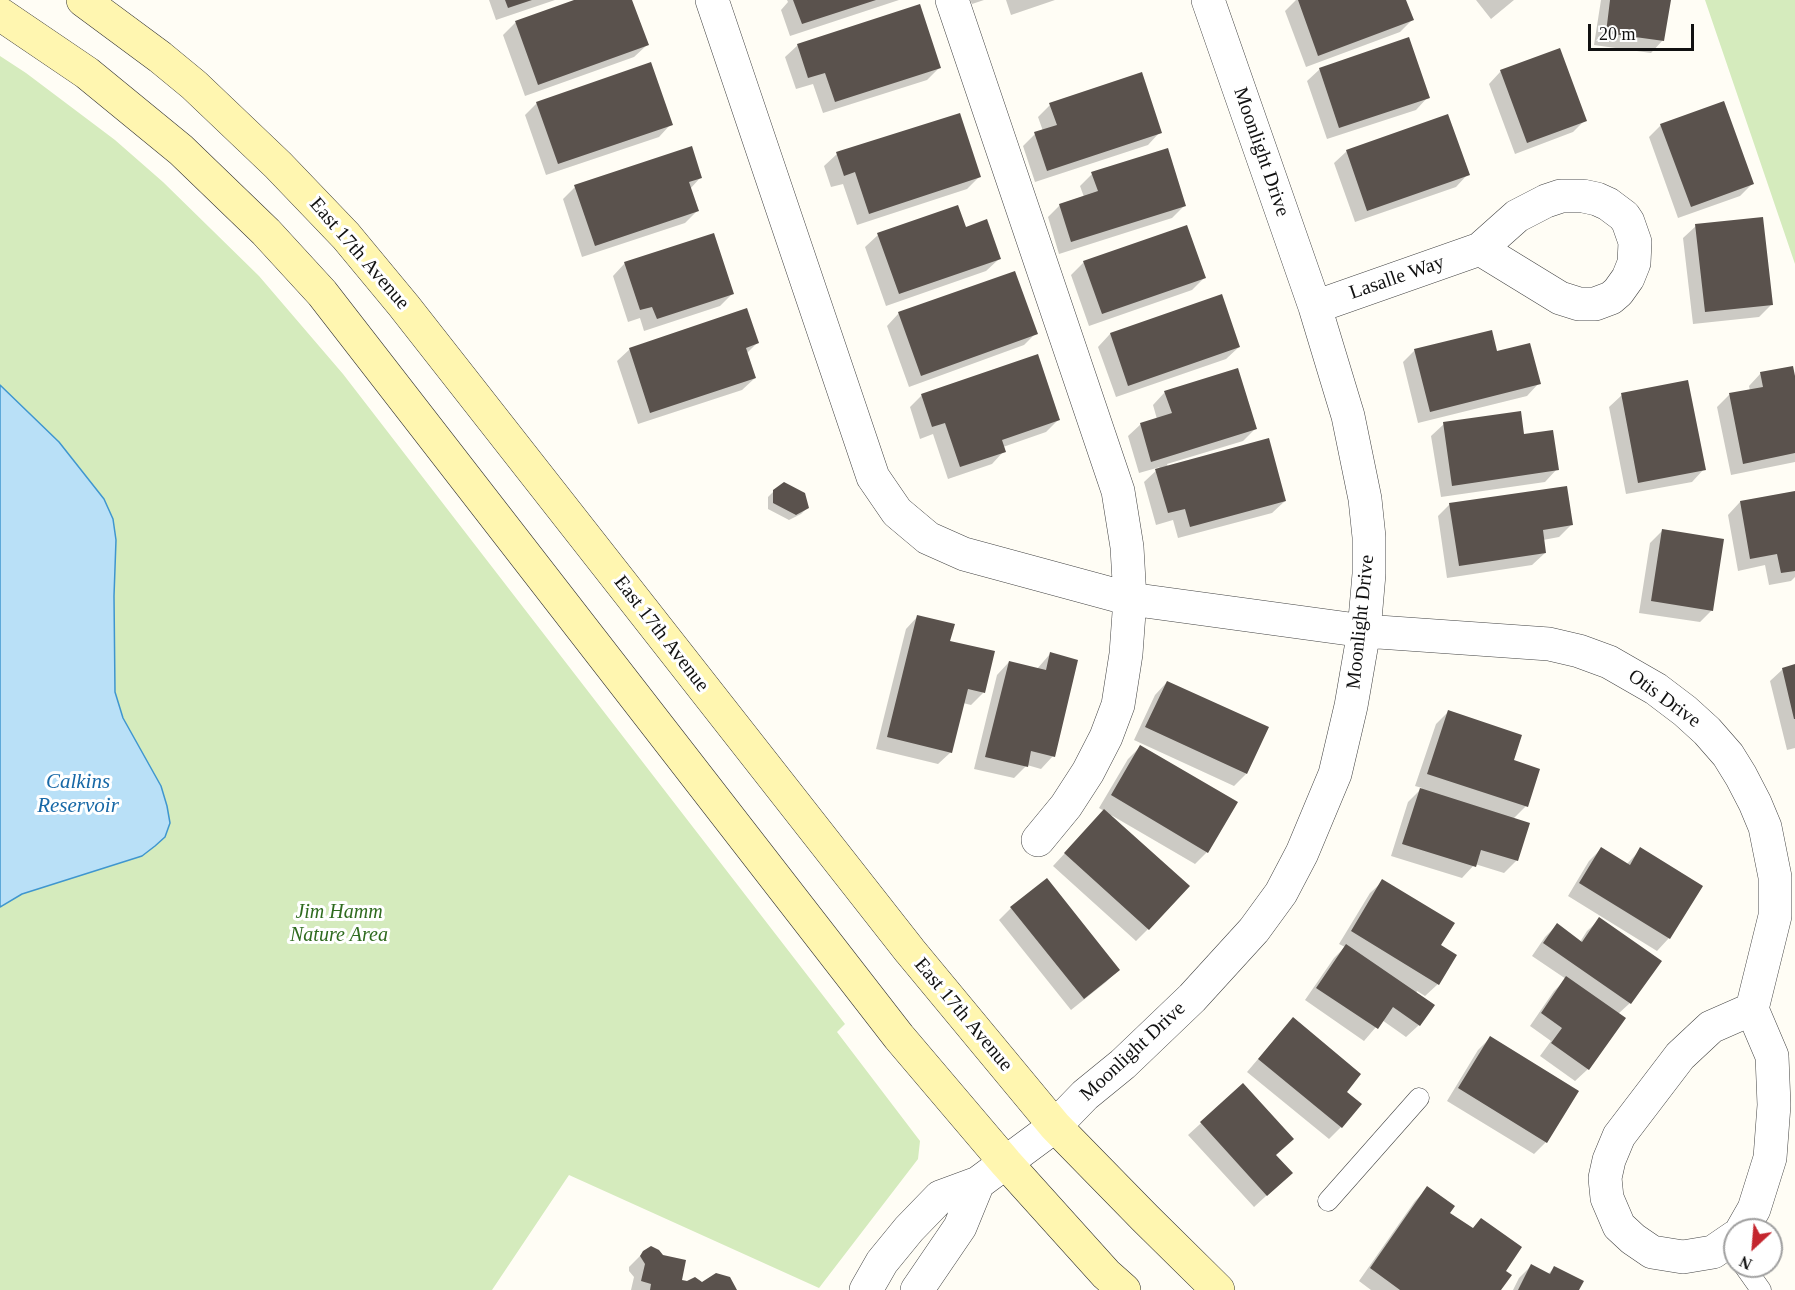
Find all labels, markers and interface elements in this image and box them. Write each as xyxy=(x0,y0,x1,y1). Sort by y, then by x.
scale bar xyxy=(1591,12,1698,50)
text: 20 m xyxy=(1599,24,1636,44)
street label: Moonlight Drive xyxy=(1228,84,1294,220)
street label: East 17th Avenue xyxy=(304,193,414,315)
street label: Lasalle Way xyxy=(1346,251,1448,305)
street label: Moonlight Drive xyxy=(1342,554,1380,690)
street label: East 17th Avenue xyxy=(608,571,714,697)
street label: Otis Drive xyxy=(1623,665,1705,733)
water label: Calkins Reservoir xyxy=(37,769,119,819)
park label: Jim Hamm Nature Area xyxy=(290,901,388,948)
street label: East 17th Avenue xyxy=(909,953,1017,1077)
street label: Moonlight Drive xyxy=(1075,997,1191,1107)
north arrow xyxy=(1723,1218,1783,1278)
text: N xyxy=(1737,1253,1755,1273)

